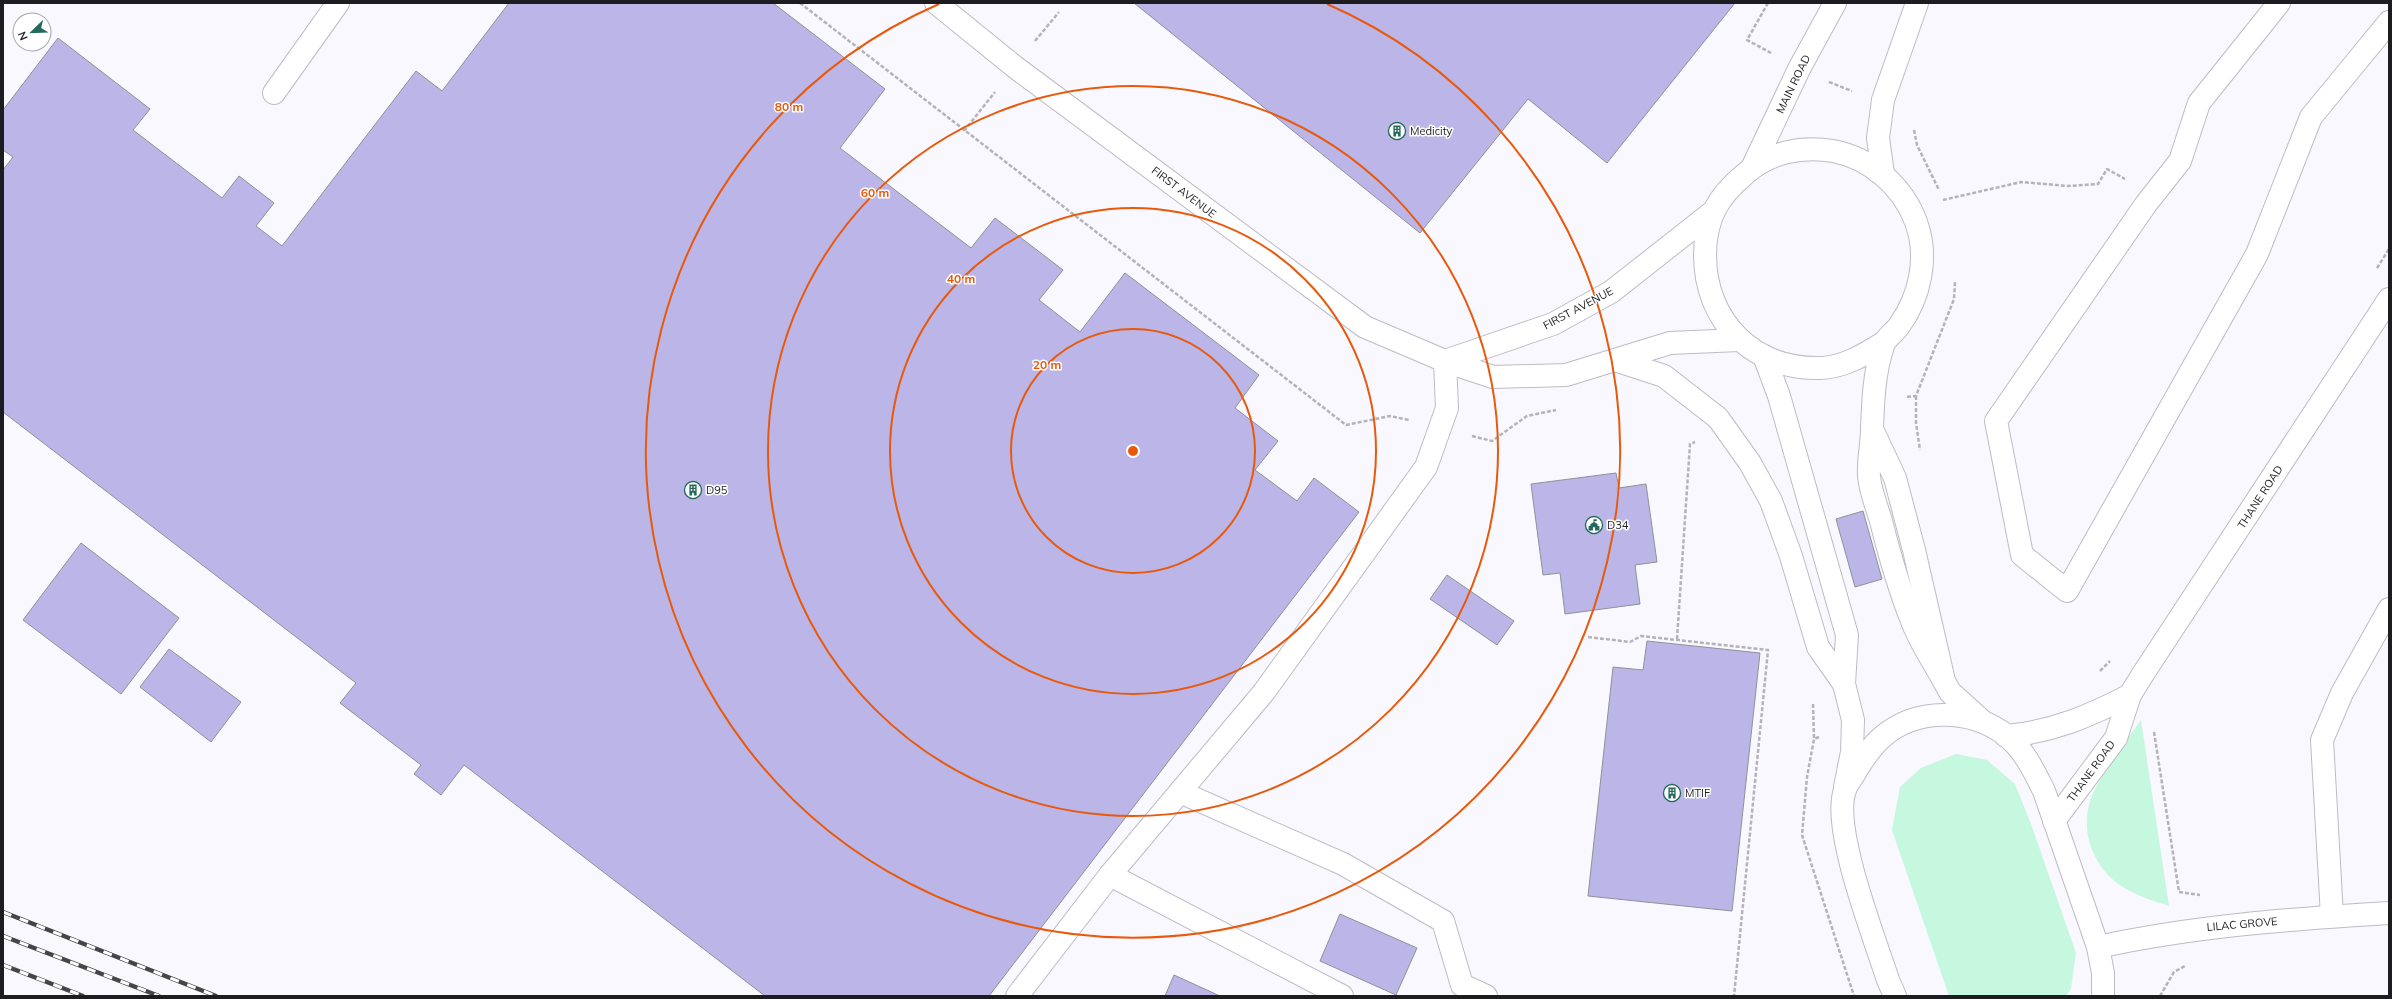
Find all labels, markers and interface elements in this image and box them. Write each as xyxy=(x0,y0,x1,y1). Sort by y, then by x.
north arrow xyxy=(12,12,52,52)
text: N xyxy=(15,29,31,42)
street label: MAIN ROAD xyxy=(1773,52,1813,116)
text: 80 m xyxy=(775,99,803,114)
building icon: Medicity xyxy=(1387,121,1407,141)
place label: Medicity xyxy=(1410,124,1453,138)
street label: FIRST AVENUE xyxy=(1149,163,1219,221)
text: 60 m xyxy=(861,185,889,200)
text: 40 m xyxy=(947,271,975,286)
street label: FIRST AVENUE xyxy=(1541,284,1615,332)
text: 20 m xyxy=(1033,357,1061,372)
centre of rings xyxy=(1126,444,1140,458)
street label: THANE ROAD xyxy=(2234,463,2286,531)
building icon: D95 xyxy=(683,480,703,500)
place label: D95 xyxy=(706,483,728,497)
public building icon: D34 xyxy=(1584,515,1604,535)
place label: D34 xyxy=(1607,518,1629,532)
street label: THANE ROAD xyxy=(2064,737,2118,805)
building icon: MTIF xyxy=(1662,783,1682,803)
place label: MTIF xyxy=(1685,786,1710,800)
street label: LILAC GROVE xyxy=(2206,914,2278,934)

